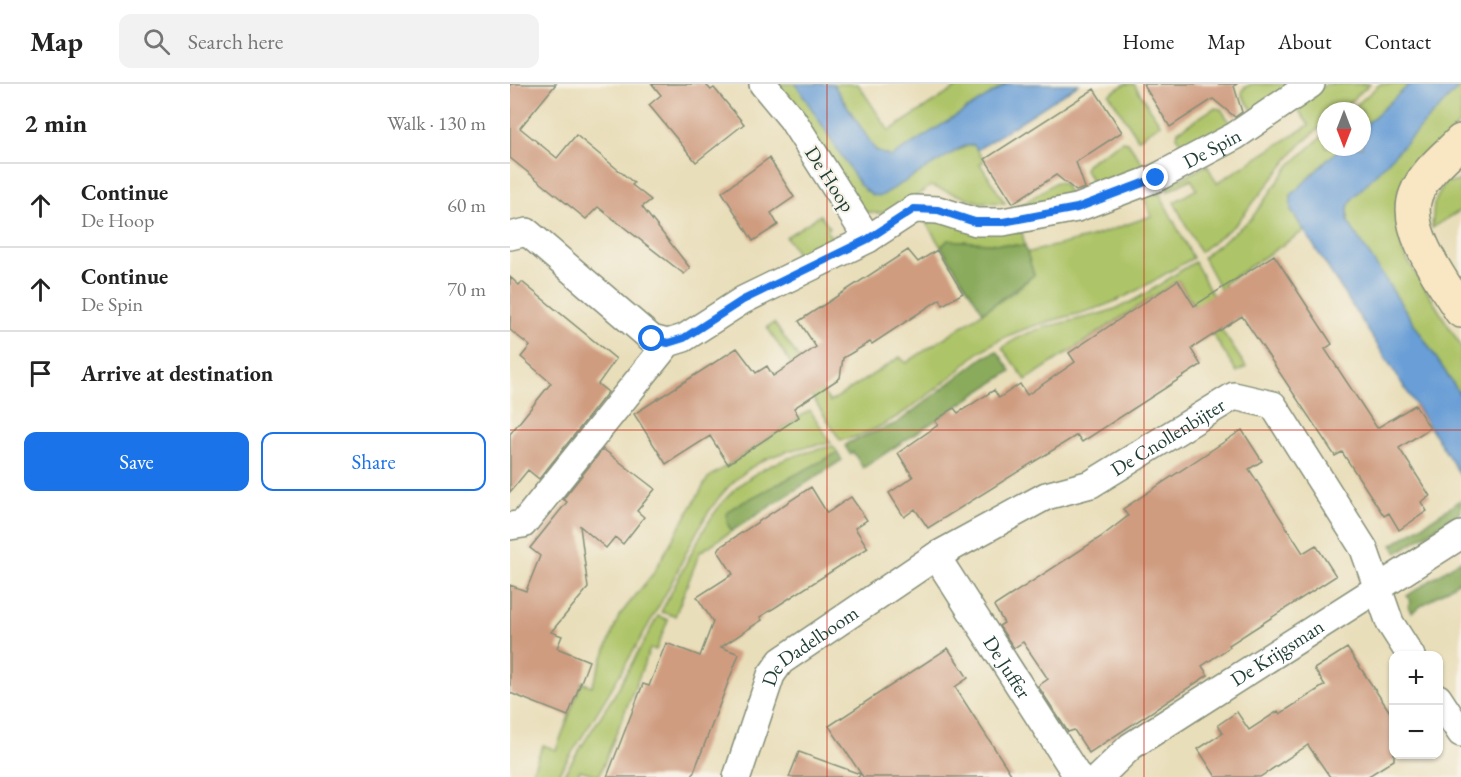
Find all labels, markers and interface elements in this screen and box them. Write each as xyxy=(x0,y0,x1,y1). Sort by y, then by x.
search box xyxy=(119,14,539,68)
text: Map xyxy=(30,23,83,59)
icon: search xyxy=(140,25,173,58)
text: Search here xyxy=(188,27,283,56)
text: Home xyxy=(1122,28,1174,55)
text: Map xyxy=(1207,28,1245,55)
text: About xyxy=(1278,28,1331,55)
text: Contact xyxy=(1364,28,1431,55)
north arrow xyxy=(1317,102,1371,156)
text: 2 min xyxy=(24,106,87,140)
text: Walk · 130 m xyxy=(387,110,486,136)
street label: De Spin xyxy=(1178,122,1246,174)
street label: De Hoop xyxy=(799,141,861,217)
route end xyxy=(1142,164,1168,190)
text: Continue xyxy=(81,178,168,207)
icon: ahead xyxy=(24,189,57,222)
text: 60 m xyxy=(447,192,486,218)
text: De Hoop xyxy=(81,207,154,233)
text: Continue xyxy=(81,262,168,291)
icon: ahead xyxy=(24,273,57,306)
text: 70 m xyxy=(447,276,486,302)
text: De Spin xyxy=(81,291,143,317)
route start xyxy=(638,325,664,351)
icon: arrive xyxy=(24,357,57,390)
text: Arrive at destination xyxy=(81,359,273,388)
street label: De Cnollenbijter xyxy=(1106,391,1230,482)
button: Save xyxy=(24,432,249,491)
button: Share xyxy=(261,432,486,491)
street label: De Dadelboom xyxy=(755,599,864,689)
street label: De Krijgsman xyxy=(1226,613,1329,692)
street label: De Juffer xyxy=(978,631,1037,704)
map controls xyxy=(1389,651,1443,759)
button: + xyxy=(1389,651,1443,705)
button: − xyxy=(1389,705,1443,759)

